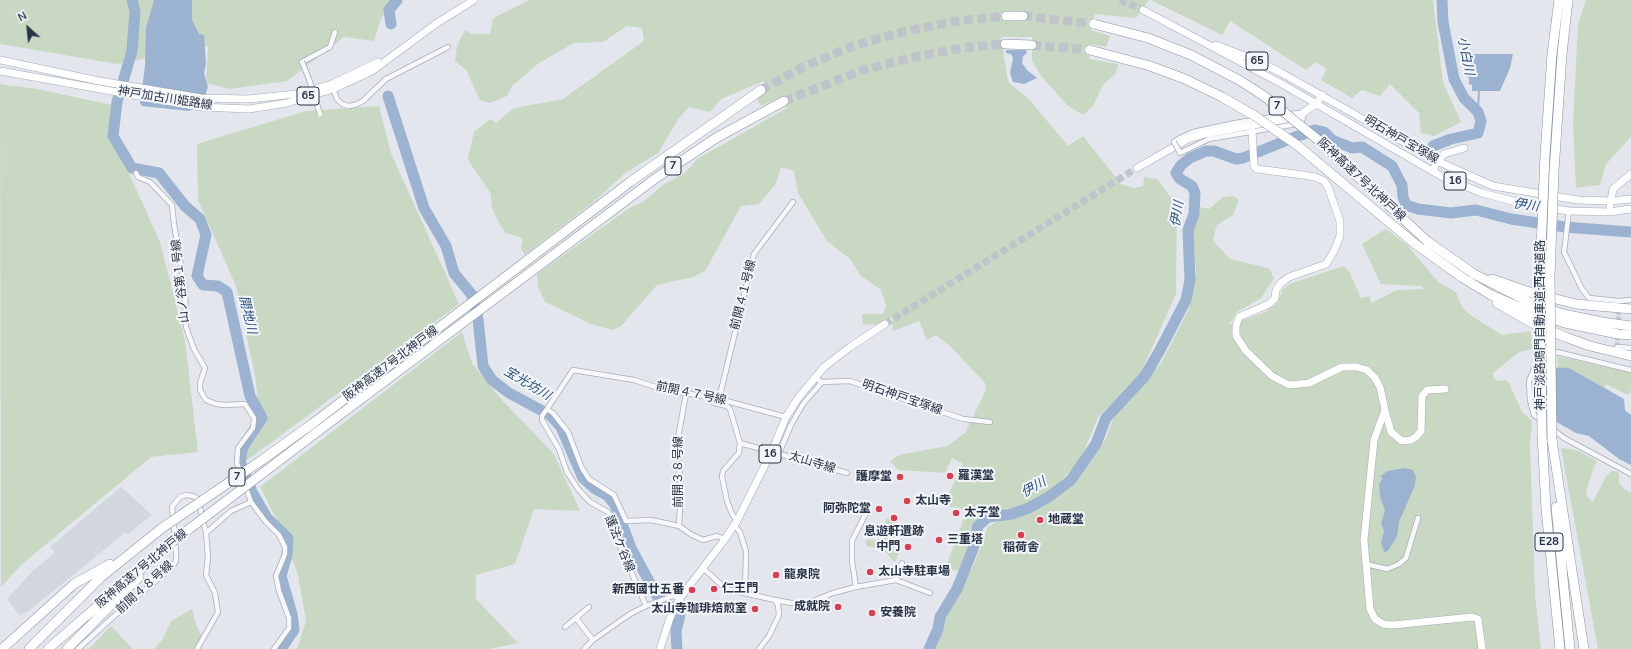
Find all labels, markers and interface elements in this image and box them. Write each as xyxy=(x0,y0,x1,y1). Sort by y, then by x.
north arrow xyxy=(8,8,48,48)
text: N xyxy=(15,8,29,25)
water label: 小白川 xyxy=(1454,35,1476,77)
road number: 65 xyxy=(1246,52,1268,70)
street label: 神戸加古川姫路線 xyxy=(116,84,214,114)
road number: 65 xyxy=(297,87,319,105)
road number: 7 xyxy=(1269,97,1285,115)
street label: 明石神戸宝塚線 xyxy=(1361,113,1441,167)
street label: 阪神高速7号北神戸線 xyxy=(1314,135,1408,225)
road number: 7 xyxy=(665,157,681,175)
road number: 16 xyxy=(1444,172,1466,190)
water label: 伊川 xyxy=(1512,196,1540,216)
water label: 伊川 xyxy=(1168,200,1188,228)
street label: 山ノ谷第１号線 xyxy=(169,238,193,324)
street label: 神戸淡路鳴門自動車道;西神道路 xyxy=(1534,240,1548,410)
street label: 前開４１号線 xyxy=(728,258,760,332)
water label: 開地川 xyxy=(235,294,259,336)
street label: 阪神高速7号北神戸線 xyxy=(341,324,441,404)
water label: 宝光坊川 xyxy=(501,364,553,404)
street label: 明石神戸宝塚線 xyxy=(860,378,944,418)
street label: 前開４７号線 xyxy=(654,379,728,409)
street label: 前開３８号線 xyxy=(672,436,686,508)
road number: 16 xyxy=(759,445,781,463)
street label: 太山寺線 xyxy=(787,449,837,477)
road number: 7 xyxy=(229,468,245,486)
place label: 羅漢堂 xyxy=(958,469,994,483)
place label: 護摩堂 xyxy=(856,470,892,484)
marker: 羅漢堂 xyxy=(945,471,955,481)
marker: 護摩堂 xyxy=(895,472,905,482)
water label: 伊川 xyxy=(1019,475,1049,501)
place label: 太山寺 xyxy=(915,494,951,508)
marker: 太山寺 xyxy=(902,496,912,506)
place label: 阿弥陀堂 xyxy=(823,502,871,516)
marker: 阿弥陀堂 xyxy=(874,504,884,514)
place label: 太子堂 xyxy=(964,506,1000,520)
marker: 太子堂 xyxy=(951,508,961,518)
street label: 護法ケ谷線 xyxy=(601,513,637,575)
marker: 息遊軒遺跡 xyxy=(889,513,899,523)
place label: 地蔵堂 xyxy=(1048,513,1084,527)
marker: 地蔵堂 xyxy=(1035,515,1045,525)
place label: 息遊軒遺跡 xyxy=(864,525,924,539)
street label: 阪神高速7号北神戸線 xyxy=(93,526,191,612)
marker: 稲荷舎 xyxy=(1016,530,1026,540)
place label: 三重塔 xyxy=(947,533,983,547)
road number: E28 xyxy=(1535,533,1563,551)
marker: 三重塔 xyxy=(934,535,944,545)
place label: 中門 xyxy=(876,540,900,554)
place label: 稲荷舎 xyxy=(1003,541,1039,555)
marker: 中門 xyxy=(903,542,913,552)
street label: 前開４８号線 xyxy=(113,559,177,617)
place label: 太山寺駐車場 xyxy=(878,565,950,579)
marker: 太山寺駐車場 xyxy=(865,567,875,577)
place label: 龍泉院 xyxy=(784,568,820,582)
marker: 龍泉院 xyxy=(771,570,781,580)
place label: 仁王門 xyxy=(722,582,758,596)
place label: 新西國廿五番 xyxy=(612,583,684,597)
marker: 仁王門 xyxy=(709,584,719,594)
marker: 新西國廿五番 xyxy=(687,585,697,595)
place label: 成就院 xyxy=(794,600,830,614)
place label: 太山寺珈琲焙煎室 xyxy=(651,602,747,616)
marker: 成就院 xyxy=(833,602,843,612)
marker: 太山寺珈琲焙煎室 xyxy=(750,604,760,614)
place label: 安養院 xyxy=(880,606,916,620)
marker: 安養院 xyxy=(867,608,877,618)

